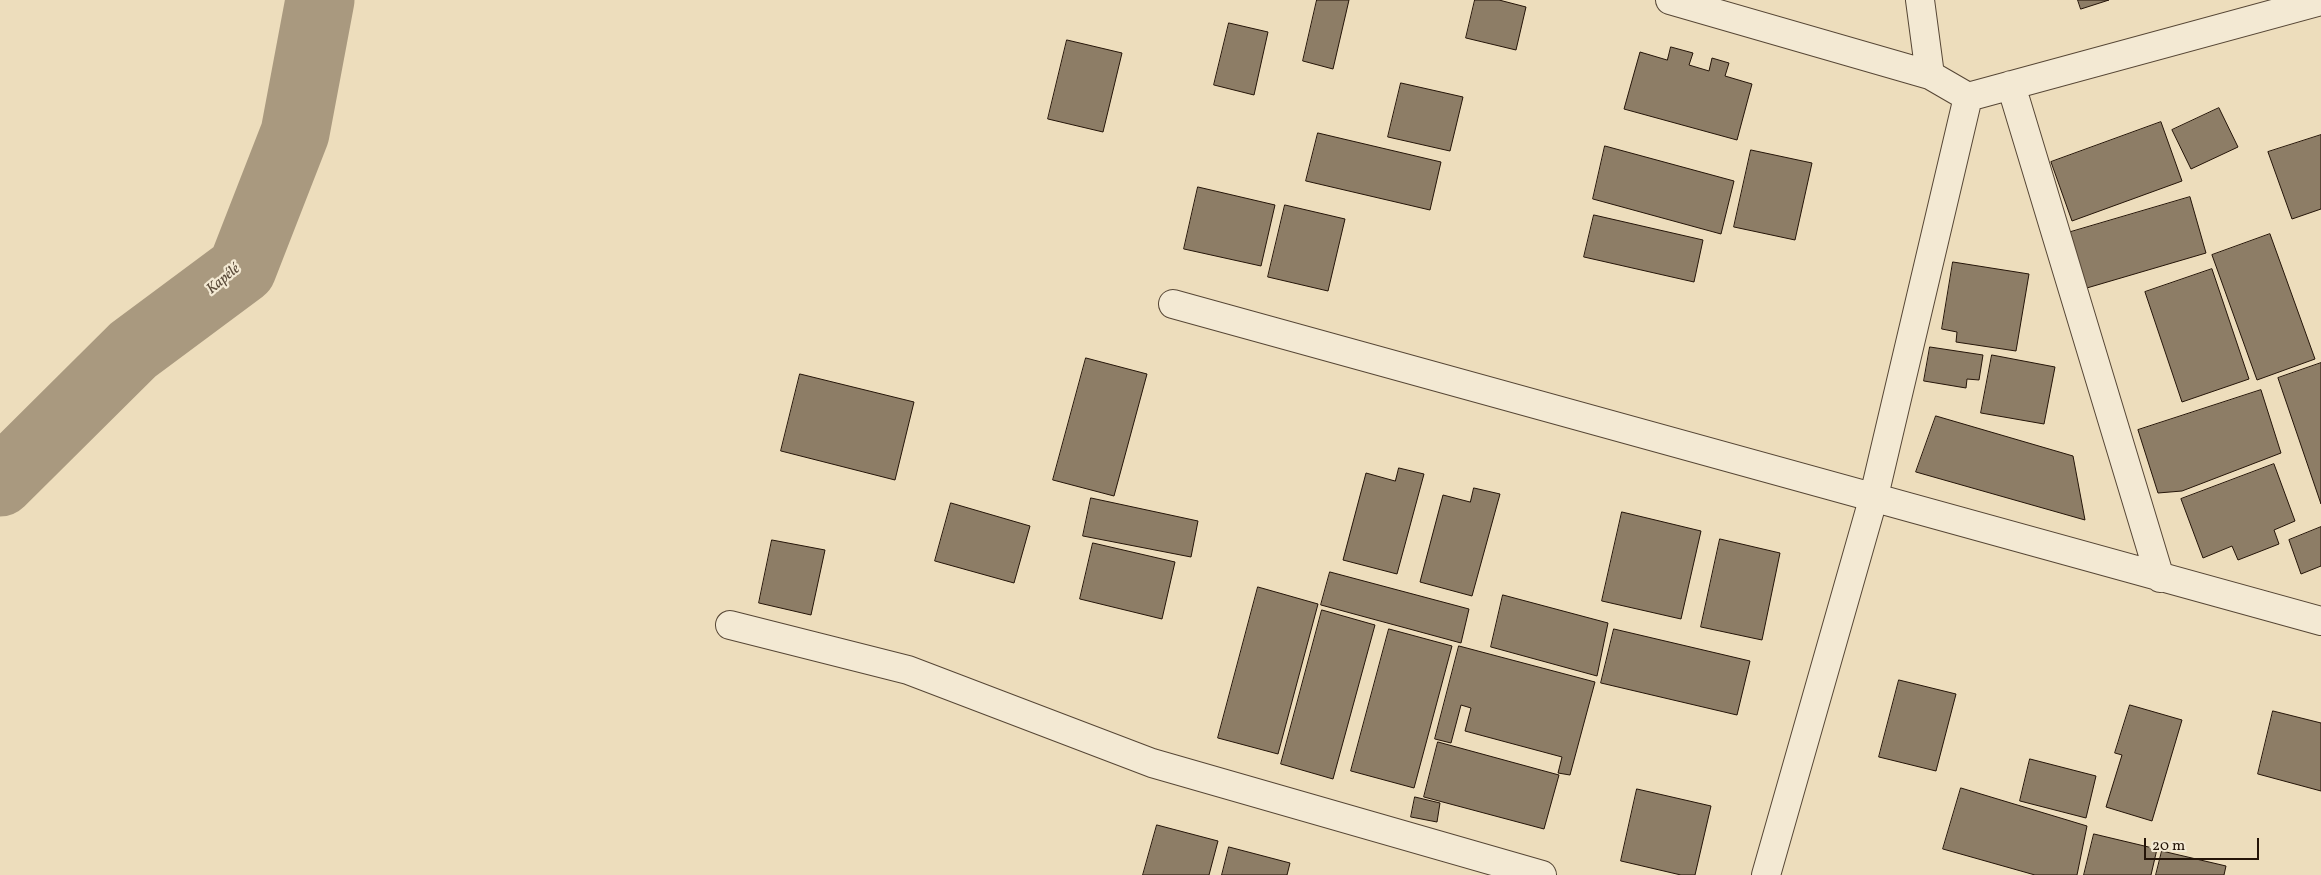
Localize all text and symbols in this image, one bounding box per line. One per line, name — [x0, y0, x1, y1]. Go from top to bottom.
water label: Kapélé — [204, 261, 244, 299]
scale bar — [2146, 828, 2261, 860]
text: 20 m — [2152, 836, 2185, 857]

